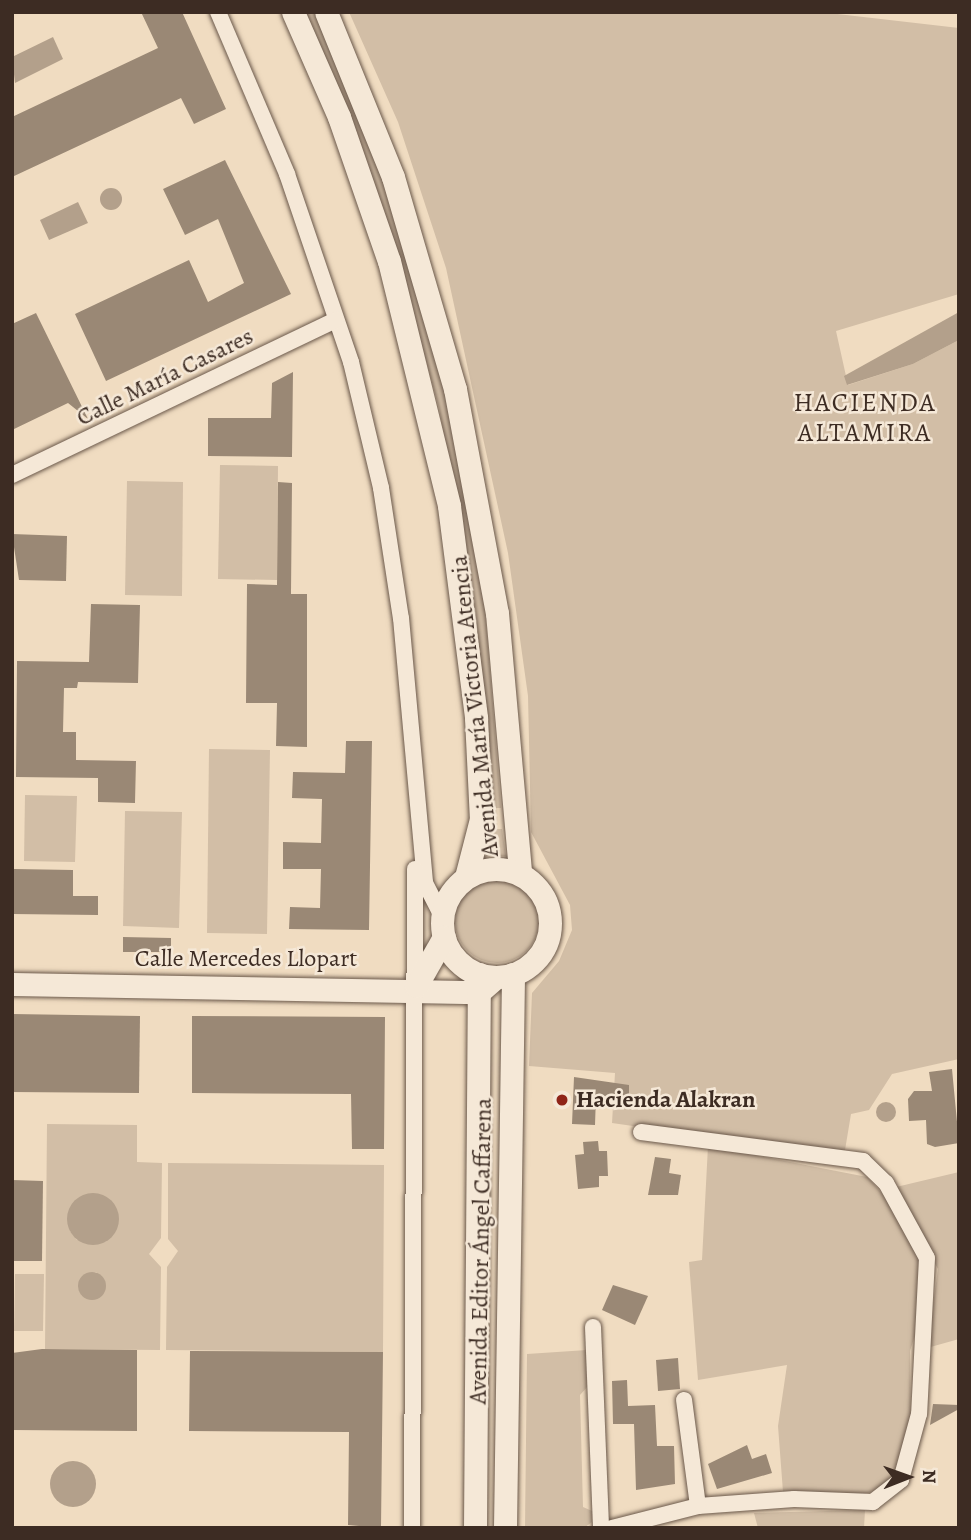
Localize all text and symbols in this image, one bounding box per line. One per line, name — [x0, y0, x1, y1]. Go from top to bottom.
street label: Calle María Casares — [72, 322, 258, 432]
district label: HACIENDA ALTAMIRA — [794, 387, 936, 448]
street label: Avenida María Victoria Atencia — [445, 554, 505, 858]
street label: Calle Mercedes Llopart — [135, 945, 357, 973]
place label: Hacienda Alakran — [576, 1086, 756, 1114]
marker: Hacienda Alakran — [554, 1092, 570, 1108]
street label: Avenida Editor Ángel Caffarena — [464, 1097, 498, 1405]
north arrow — [873, 1442, 943, 1512]
text: N — [916, 1469, 942, 1484]

